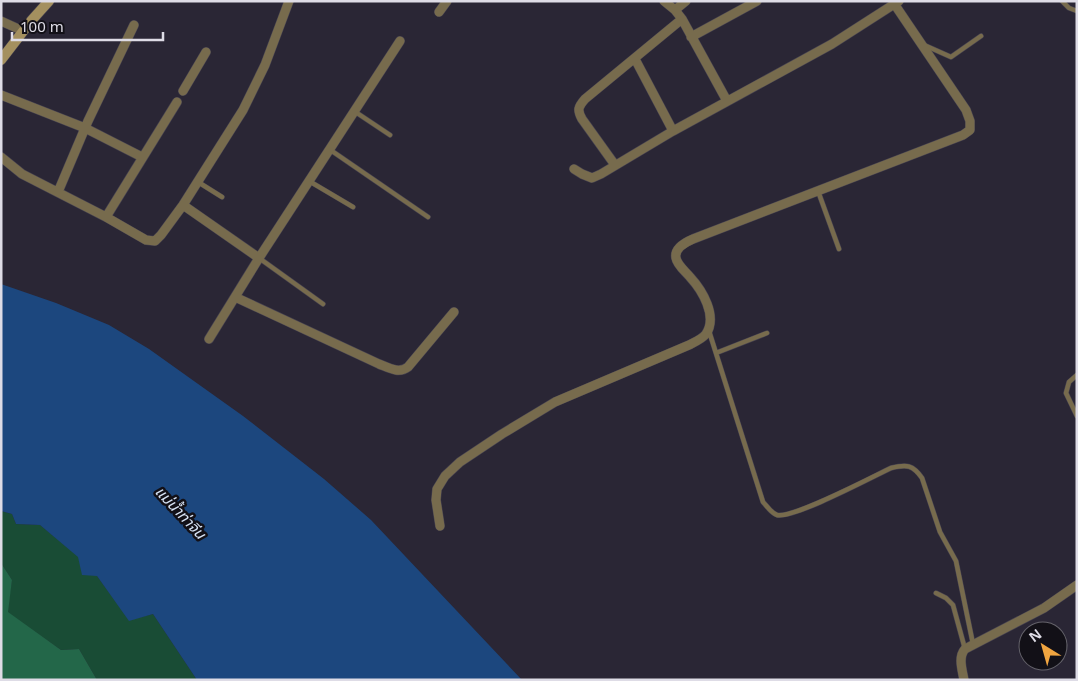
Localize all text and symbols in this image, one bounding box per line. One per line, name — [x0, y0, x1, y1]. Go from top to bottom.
scale bar — [12, 10, 164, 42]
text: 100 m — [20, 16, 64, 36]
water label: แม่น้ำท่าจีน — [151, 481, 211, 543]
north arrow — [1018, 621, 1068, 671]
text: N — [1025, 624, 1045, 646]

